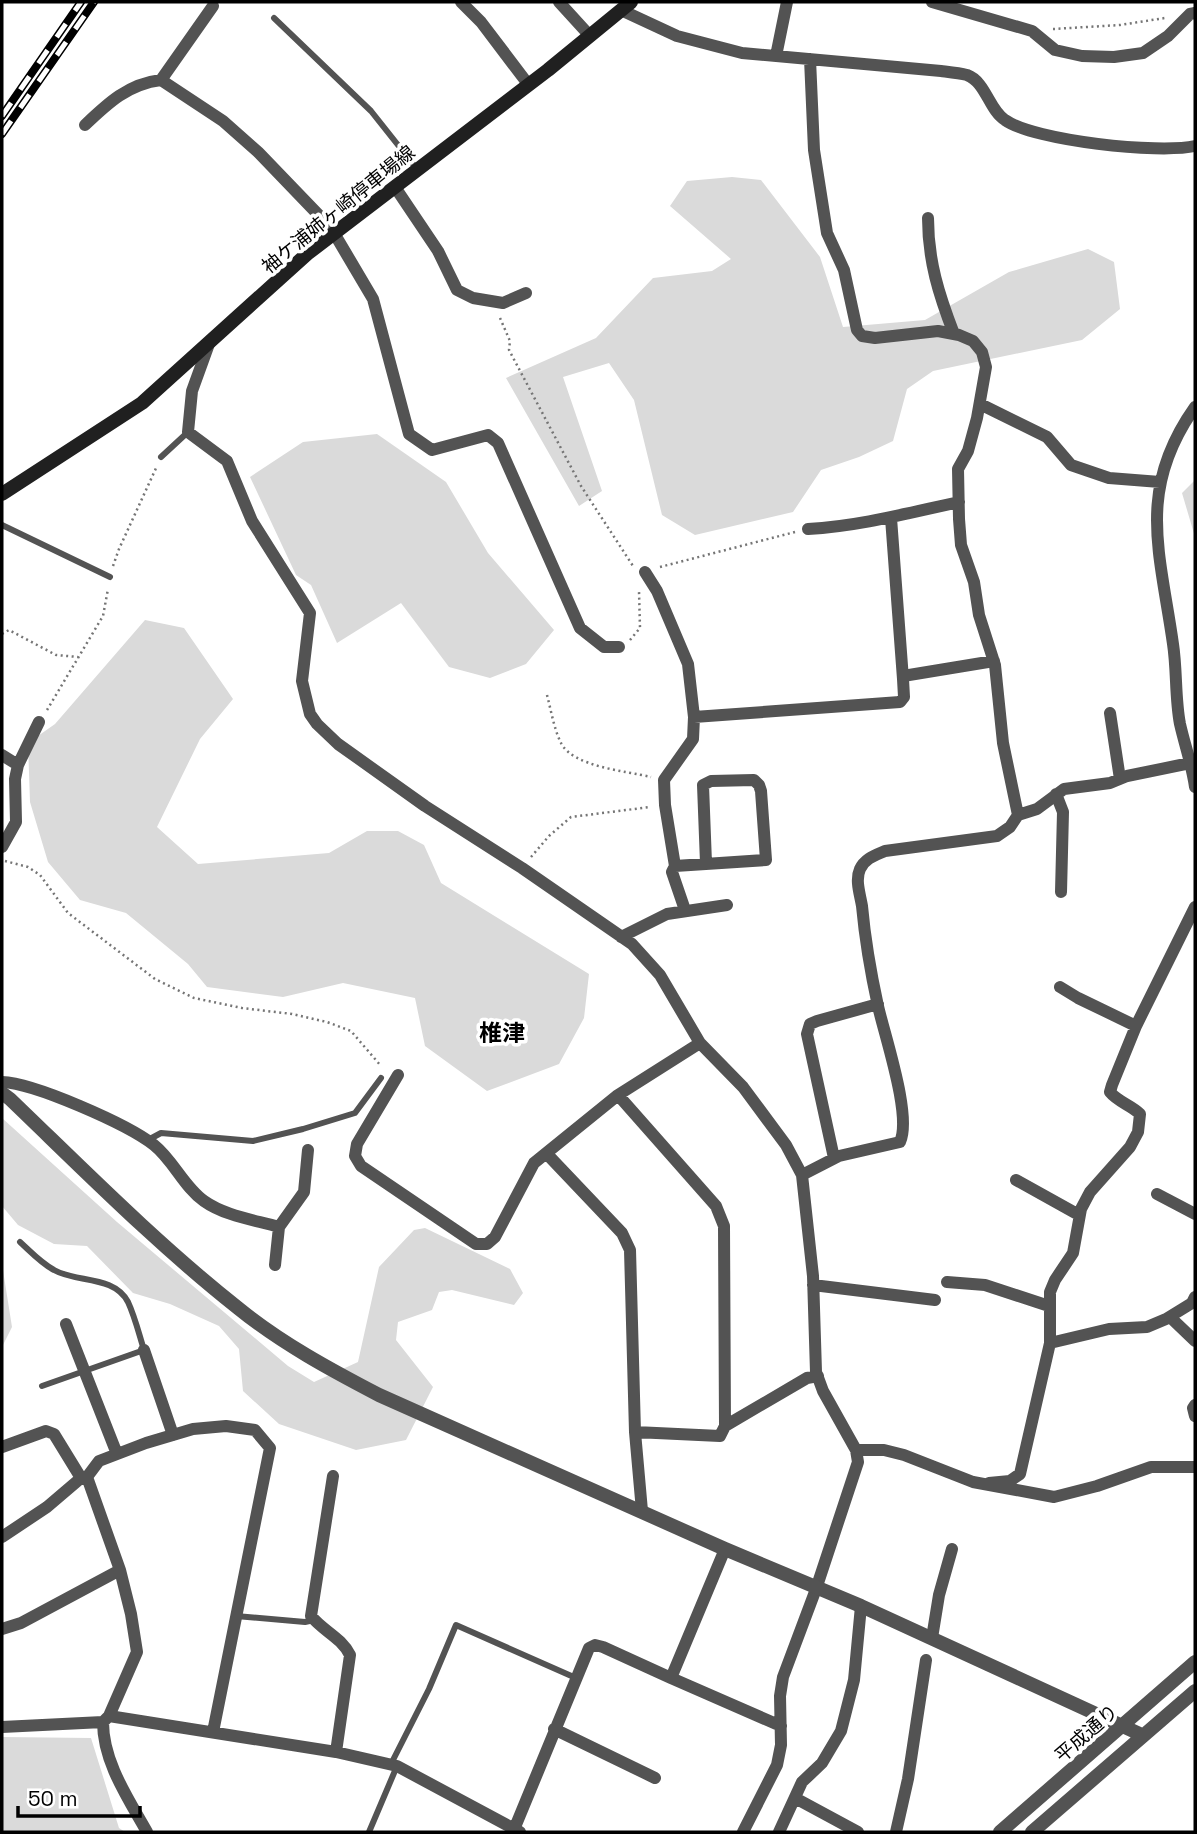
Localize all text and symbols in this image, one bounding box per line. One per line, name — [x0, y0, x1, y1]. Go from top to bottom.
street label: 袖ケ浦姉ヶ崎停車場線 — [257, 140, 420, 279]
district label: 椎津 — [479, 1018, 525, 1048]
street label: 平成通り — [1049, 1699, 1123, 1768]
scale bar — [18, 1774, 140, 1818]
text: 50 m — [28, 1785, 78, 1812]

